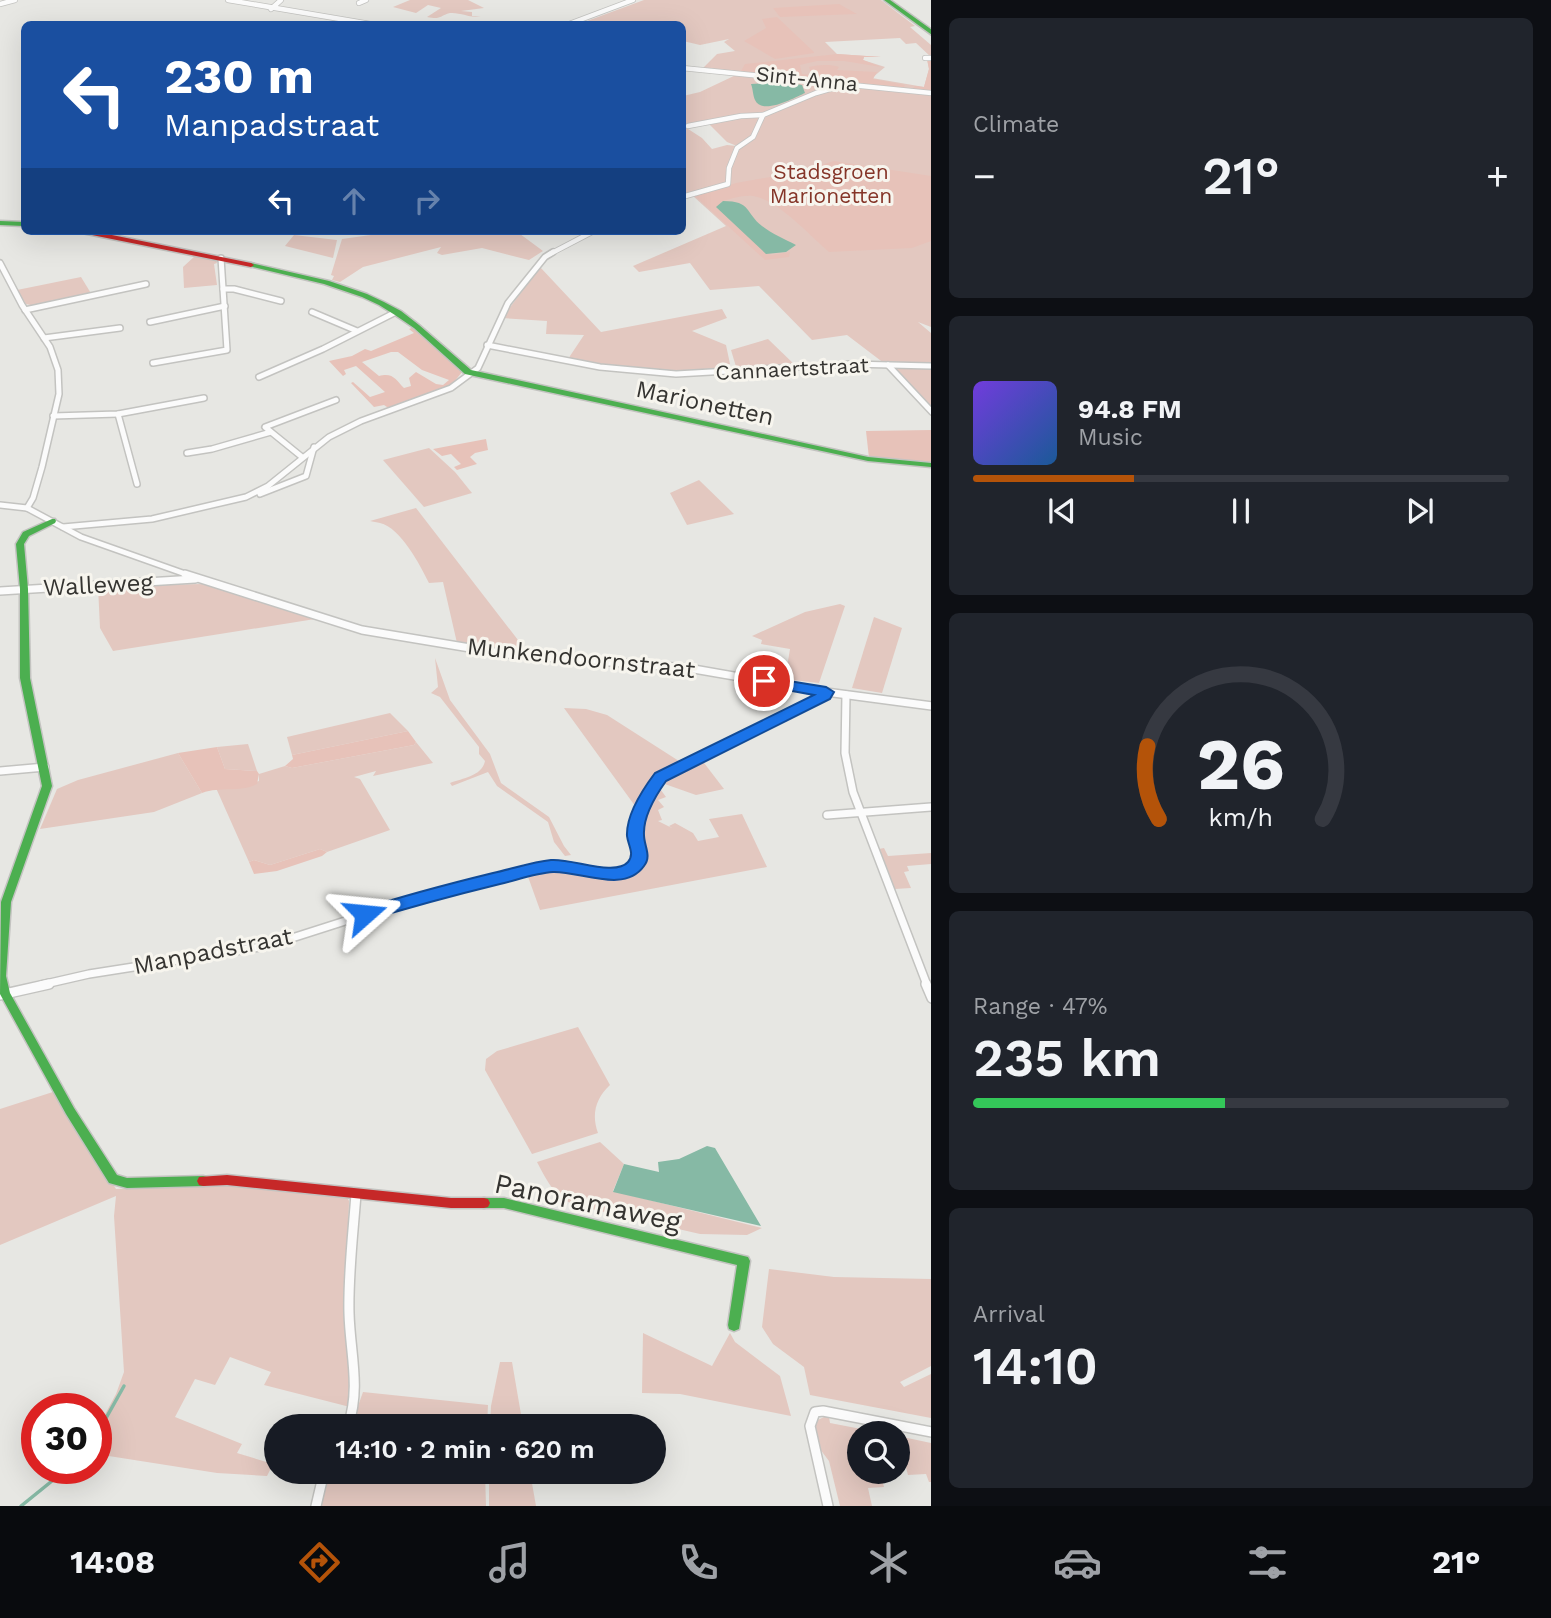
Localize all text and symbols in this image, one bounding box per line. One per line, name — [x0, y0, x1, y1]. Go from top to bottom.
text: 230 m — [164, 47, 314, 105]
icon: left — [49, 49, 140, 140]
street label: Sint-Anna — [755, 61, 859, 96]
text: Manpadstraat — [164, 106, 379, 144]
text: Climate — [973, 111, 1059, 138]
text: 21° — [1202, 146, 1280, 207]
text: − — [973, 154, 996, 198]
text: + — [1486, 154, 1509, 198]
park label: Stadsgroen Marionetten — [770, 159, 892, 208]
icon: left — [262, 182, 300, 220]
icon: ahead — [335, 182, 373, 220]
icon: right — [408, 182, 446, 220]
street label: Cannaertstraat — [715, 352, 869, 385]
street label: Marionetten — [634, 375, 776, 431]
text: 94.8 FM — [1078, 394, 1182, 424]
text: Music — [1078, 424, 1143, 451]
icon: previous — [1043, 492, 1081, 530]
icon: pause — [1222, 492, 1260, 530]
icon: next — [1401, 492, 1439, 530]
street label: Walleweg — [42, 568, 154, 602]
street label: Munkendoornstraat — [466, 632, 696, 684]
pin — [734, 651, 794, 711]
icon: arrive — [745, 662, 783, 700]
text: 26 — [1197, 721, 1285, 807]
text: km/h — [1209, 803, 1273, 832]
position arrow — [328, 877, 402, 951]
street label: Manpadstraat — [131, 922, 295, 980]
text: Range · 47% — [973, 993, 1107, 1020]
text: 235 km — [973, 1028, 1161, 1089]
street label: Panoramaweg — [491, 1167, 684, 1238]
text: Arrival — [973, 1301, 1045, 1328]
text: 14:10 — [973, 1336, 1098, 1397]
speed limit sign: 30 — [21, 1393, 112, 1484]
map controls — [847, 1421, 910, 1484]
button: search — [847, 1421, 910, 1484]
text: 14:10 · 2 min · 620 m — [335, 1434, 595, 1464]
icon: directions — [295, 1538, 344, 1587]
icon: music — [485, 1538, 534, 1587]
icon: phone — [674, 1538, 723, 1587]
icon: climate — [864, 1538, 913, 1587]
icon: car — [1053, 1538, 1102, 1587]
icon: filters — [1243, 1538, 1292, 1587]
text: 14:08 — [70, 1543, 155, 1581]
text: 21° — [1432, 1543, 1481, 1581]

